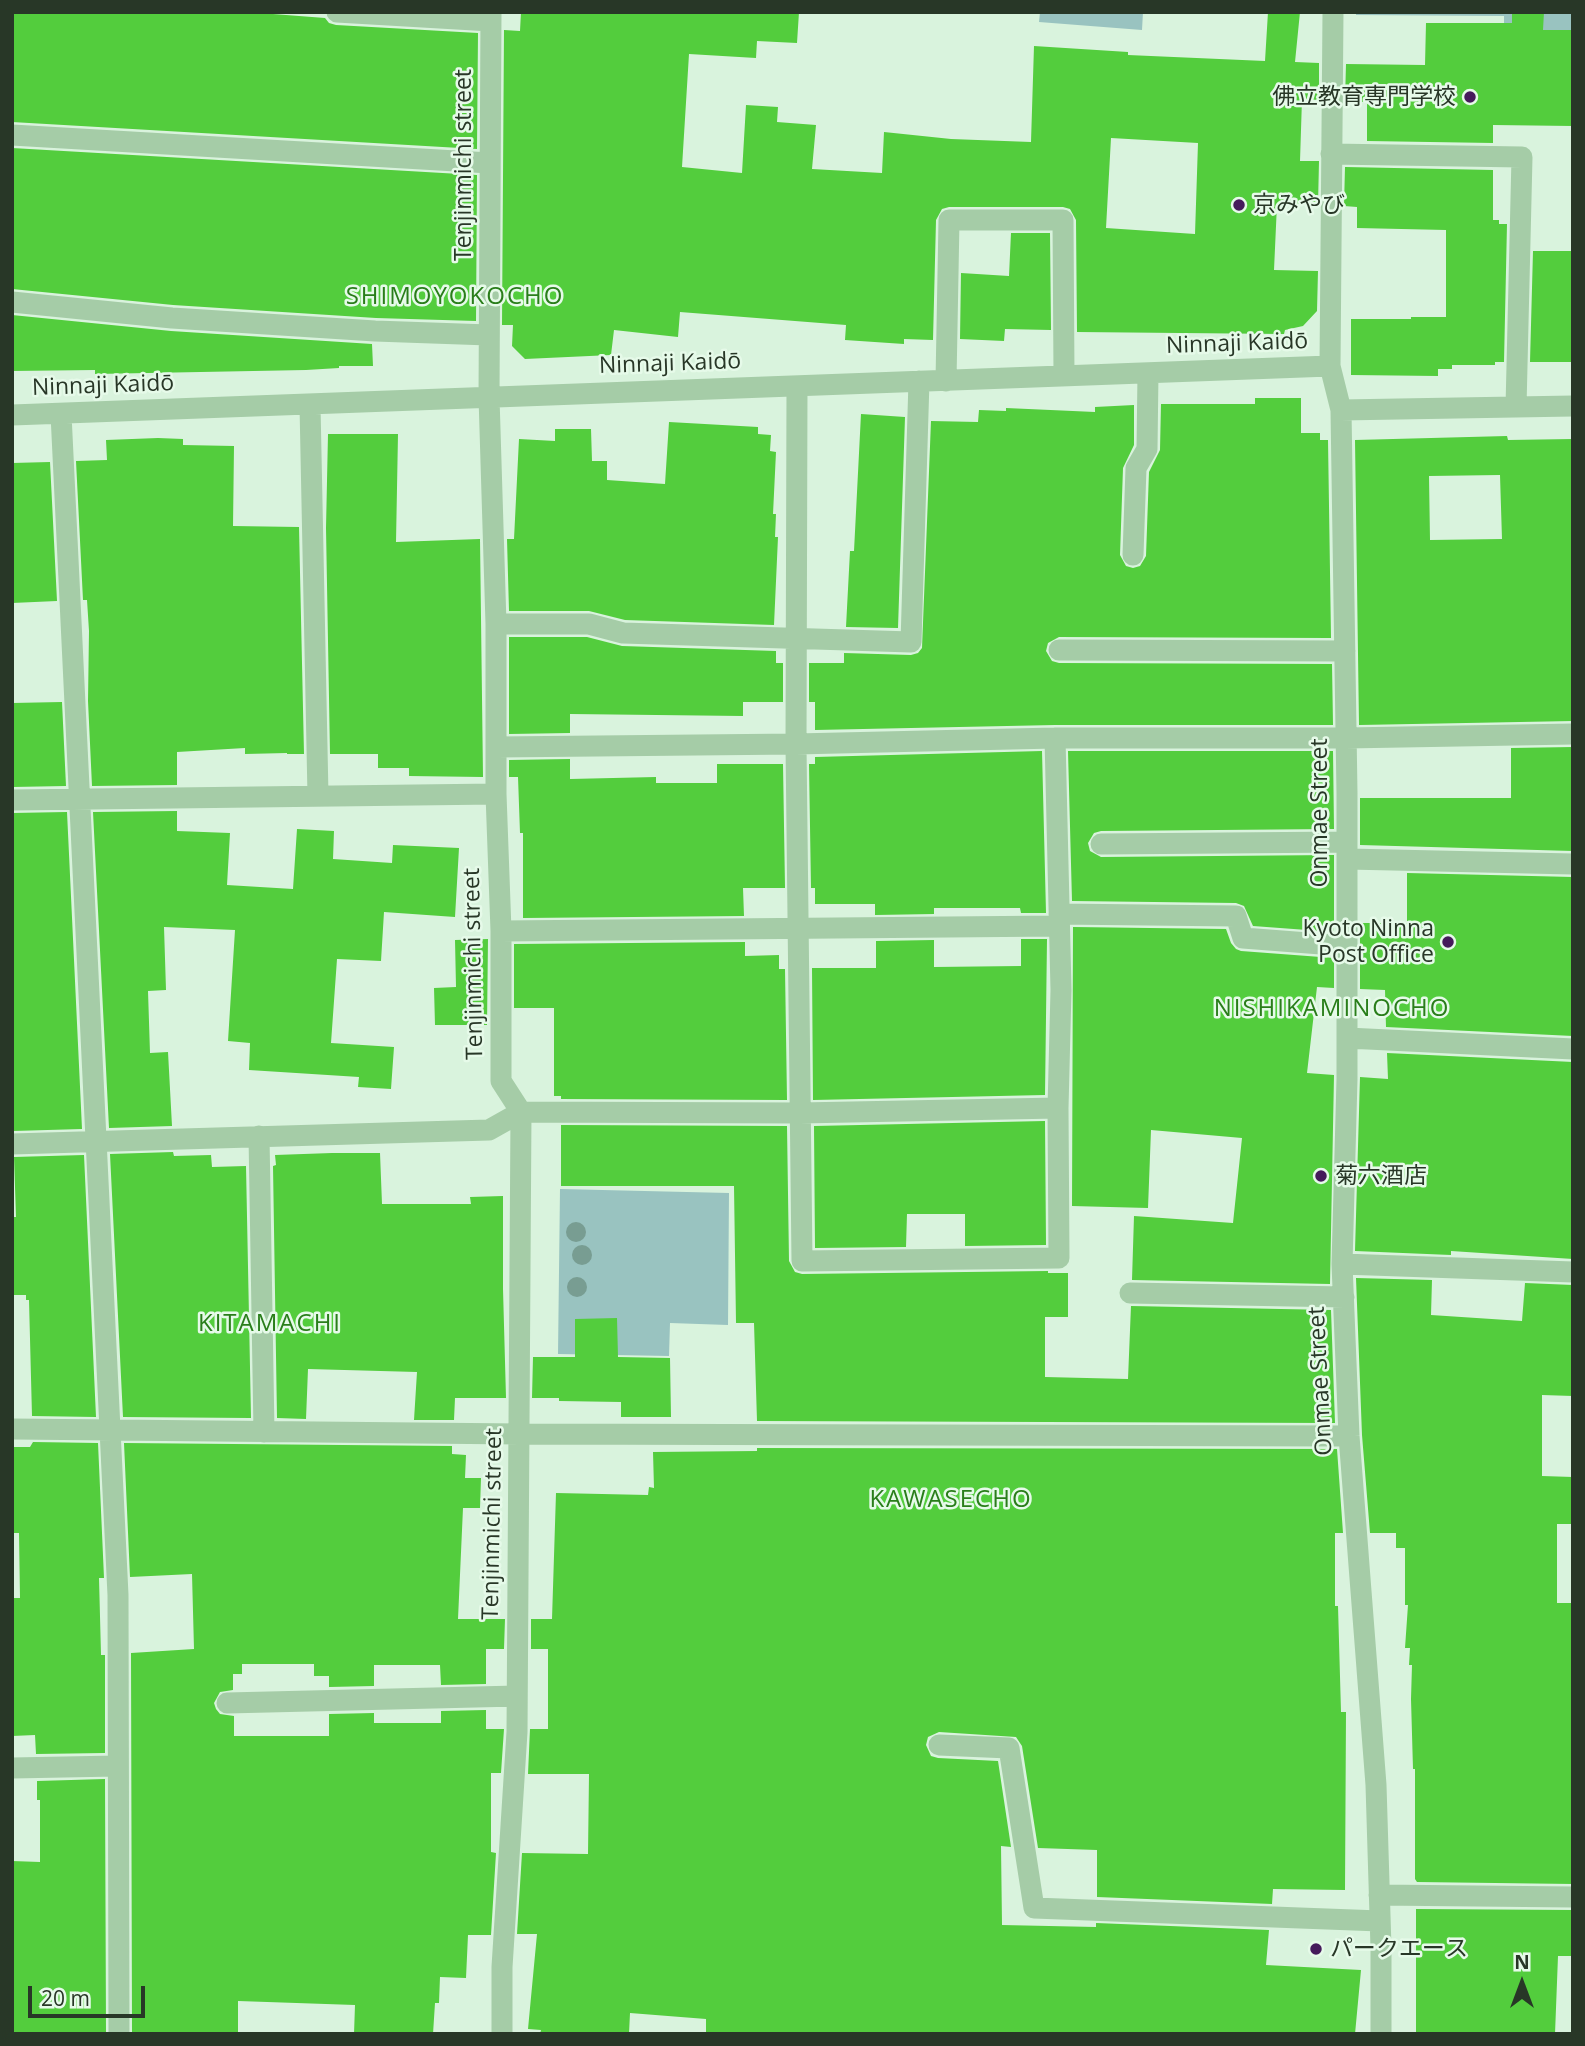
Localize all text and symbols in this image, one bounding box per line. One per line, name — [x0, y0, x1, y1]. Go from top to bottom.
street label: Tenjinmichi street — [450, 69, 478, 261]
place label: 佛立教育専門学校 — [1272, 83, 1456, 111]
marker: 佛立教育専門学校 — [1462, 89, 1478, 105]
place label: 京みやび — [1253, 191, 1345, 219]
marker: 京みやび — [1231, 197, 1247, 213]
district label: SHIMOYOKOCHO — [347, 283, 563, 311]
street label: Ninnaji Kaidō — [1165, 328, 1309, 360]
street label: Ninnaji Kaidō — [598, 348, 742, 380]
street label: Ninnaji Kaidō — [31, 370, 175, 402]
street label: Onmae Street — [1306, 738, 1334, 888]
street label: Tenjinmichi street — [459, 868, 489, 1060]
place label: Kyoto Ninna Post Office — [1302, 915, 1434, 969]
marker: Kyoto Ninna Post Office — [1440, 934, 1456, 950]
district label: NISHIKAMINOCHO — [1215, 995, 1449, 1023]
place label: 菊六酒店 — [1335, 1162, 1427, 1190]
marker: 菊六酒店 — [1313, 1168, 1329, 1184]
street label: Onmae Street — [1303, 1306, 1339, 1456]
district label: KITAMACHI — [199, 1310, 341, 1338]
street label: Tenjinmichi street — [478, 1428, 508, 1620]
district label: KAWASECHO — [871, 1486, 1031, 1514]
place label: パークエース — [1330, 1935, 1468, 1963]
marker: パークエース — [1308, 1941, 1324, 1957]
north arrow — [1487, 1948, 1557, 2018]
text: N — [1514, 1949, 1530, 1975]
scale bar — [32, 1972, 149, 2016]
text: 20 m — [41, 1984, 90, 2012]

